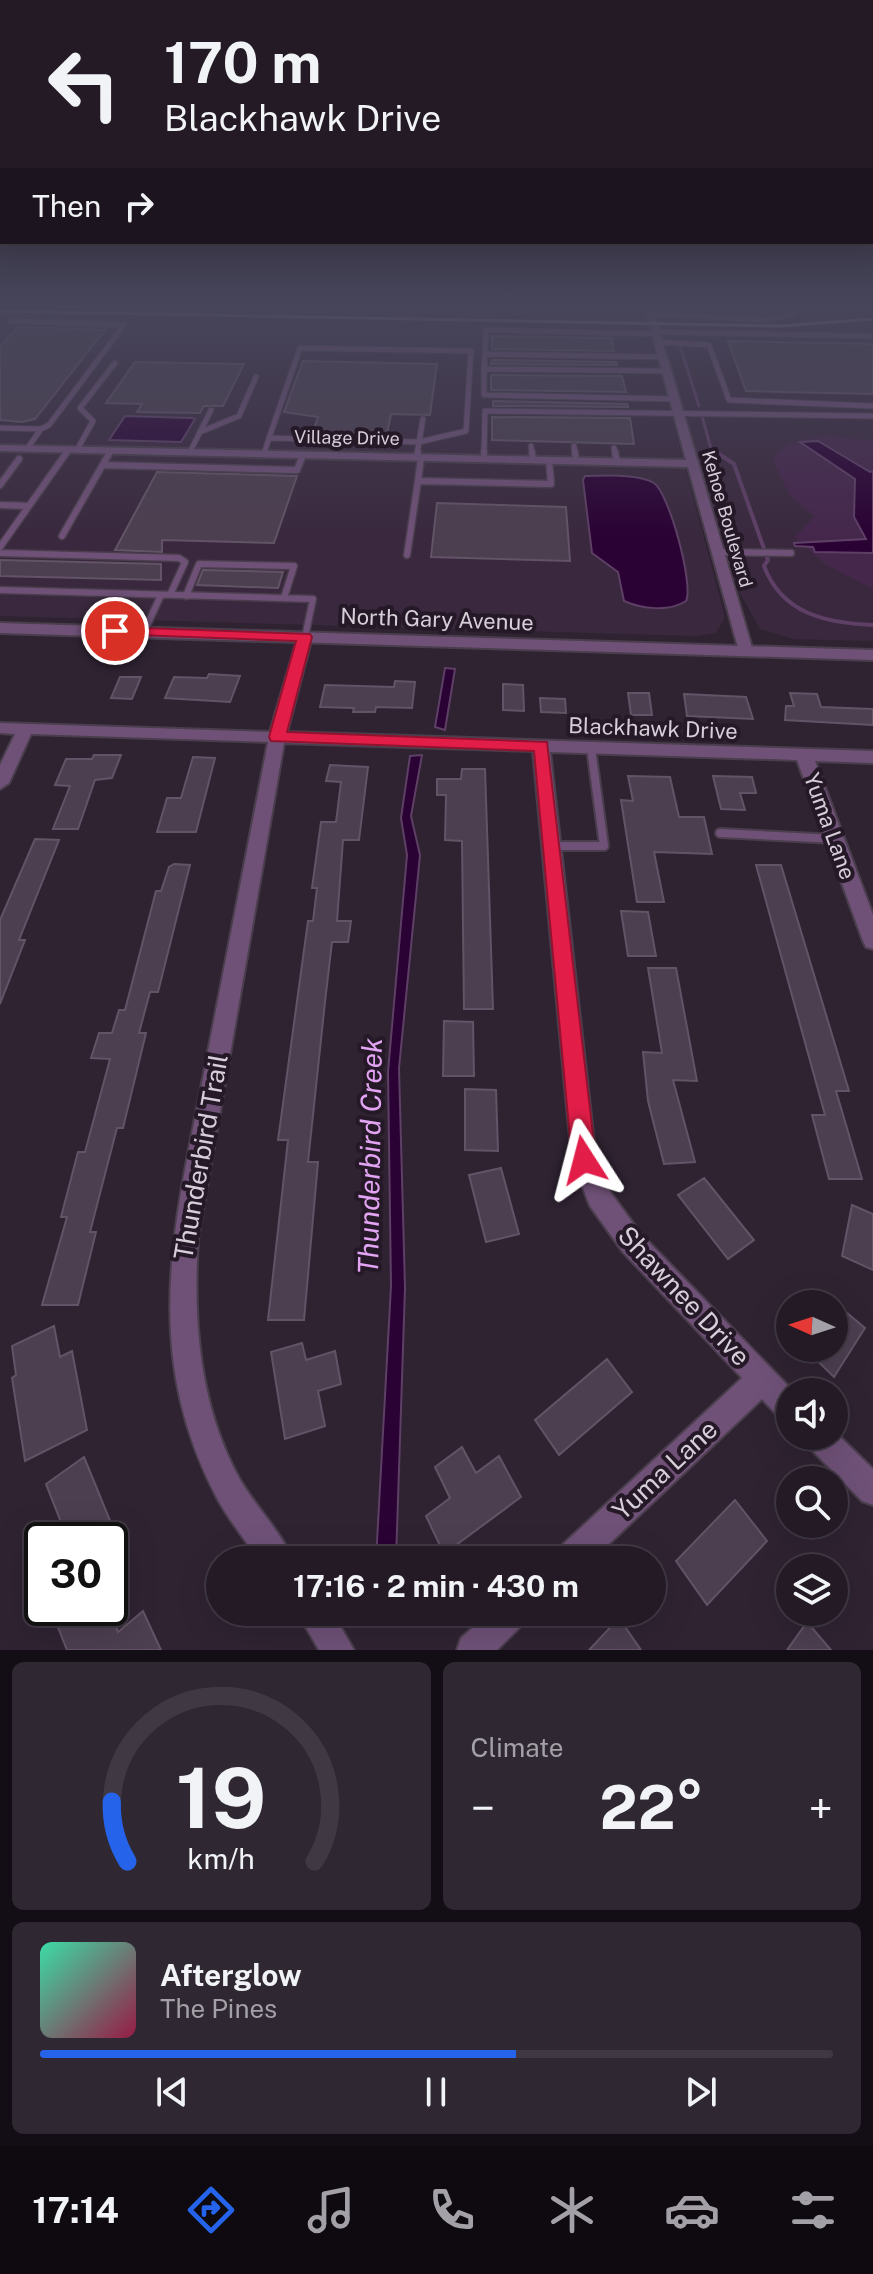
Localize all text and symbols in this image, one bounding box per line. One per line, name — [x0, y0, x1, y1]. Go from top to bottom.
text: 170 m — [164, 30, 321, 96]
icon: left — [32, 32, 136, 136]
text: Blackhawk Drive — [164, 97, 442, 139]
icon: right — [117, 184, 161, 228]
text: Then — [32, 188, 101, 224]
street label: Village Drive — [294, 426, 400, 449]
street label: Kehoe Boulevard — [698, 448, 757, 590]
pin — [81, 597, 149, 665]
street label: North Gary Avenue — [340, 603, 534, 635]
icon: arrive — [93, 609, 137, 653]
street label: Blackhawk Drive — [568, 712, 738, 744]
street label: Yuma Lane — [799, 769, 861, 883]
water label: Thunderbird Creek — [351, 1038, 388, 1274]
street label: Thunderbird Trail — [167, 1052, 234, 1262]
position arrow — [542, 1118, 626, 1202]
street label: Shawnee Drive — [612, 1219, 757, 1372]
north arrow — [776, 1290, 848, 1362]
map controls — [776, 1290, 848, 1626]
button: sound — [776, 1378, 848, 1450]
street label: Yuma Lane — [606, 1413, 723, 1526]
button: search — [776, 1466, 848, 1538]
speed limit sign: 30 — [24, 1522, 128, 1626]
button: layers — [776, 1554, 848, 1626]
text: 17:16 · 2 min · 430 m — [293, 1568, 579, 1604]
text: Climate — [471, 1732, 564, 1763]
text: 19 — [176, 1749, 266, 1847]
text: 22° — [599, 1772, 704, 1843]
text: − — [471, 1782, 495, 1834]
text: + — [809, 1782, 833, 1834]
text: km/h — [188, 1842, 255, 1875]
text: Afterglow — [160, 1957, 302, 1993]
text: The Pines — [160, 1993, 277, 2024]
icon: previous — [150, 2070, 194, 2114]
icon: pause — [414, 2070, 458, 2114]
icon: next — [679, 2070, 723, 2114]
icon: directions — [183, 2182, 239, 2238]
icon: music — [303, 2182, 359, 2238]
icon: phone — [424, 2182, 480, 2238]
icon: climate — [544, 2182, 600, 2238]
icon: car — [664, 2182, 720, 2238]
icon: filters — [785, 2182, 841, 2238]
text: 17:14 — [32, 2189, 119, 2231]

